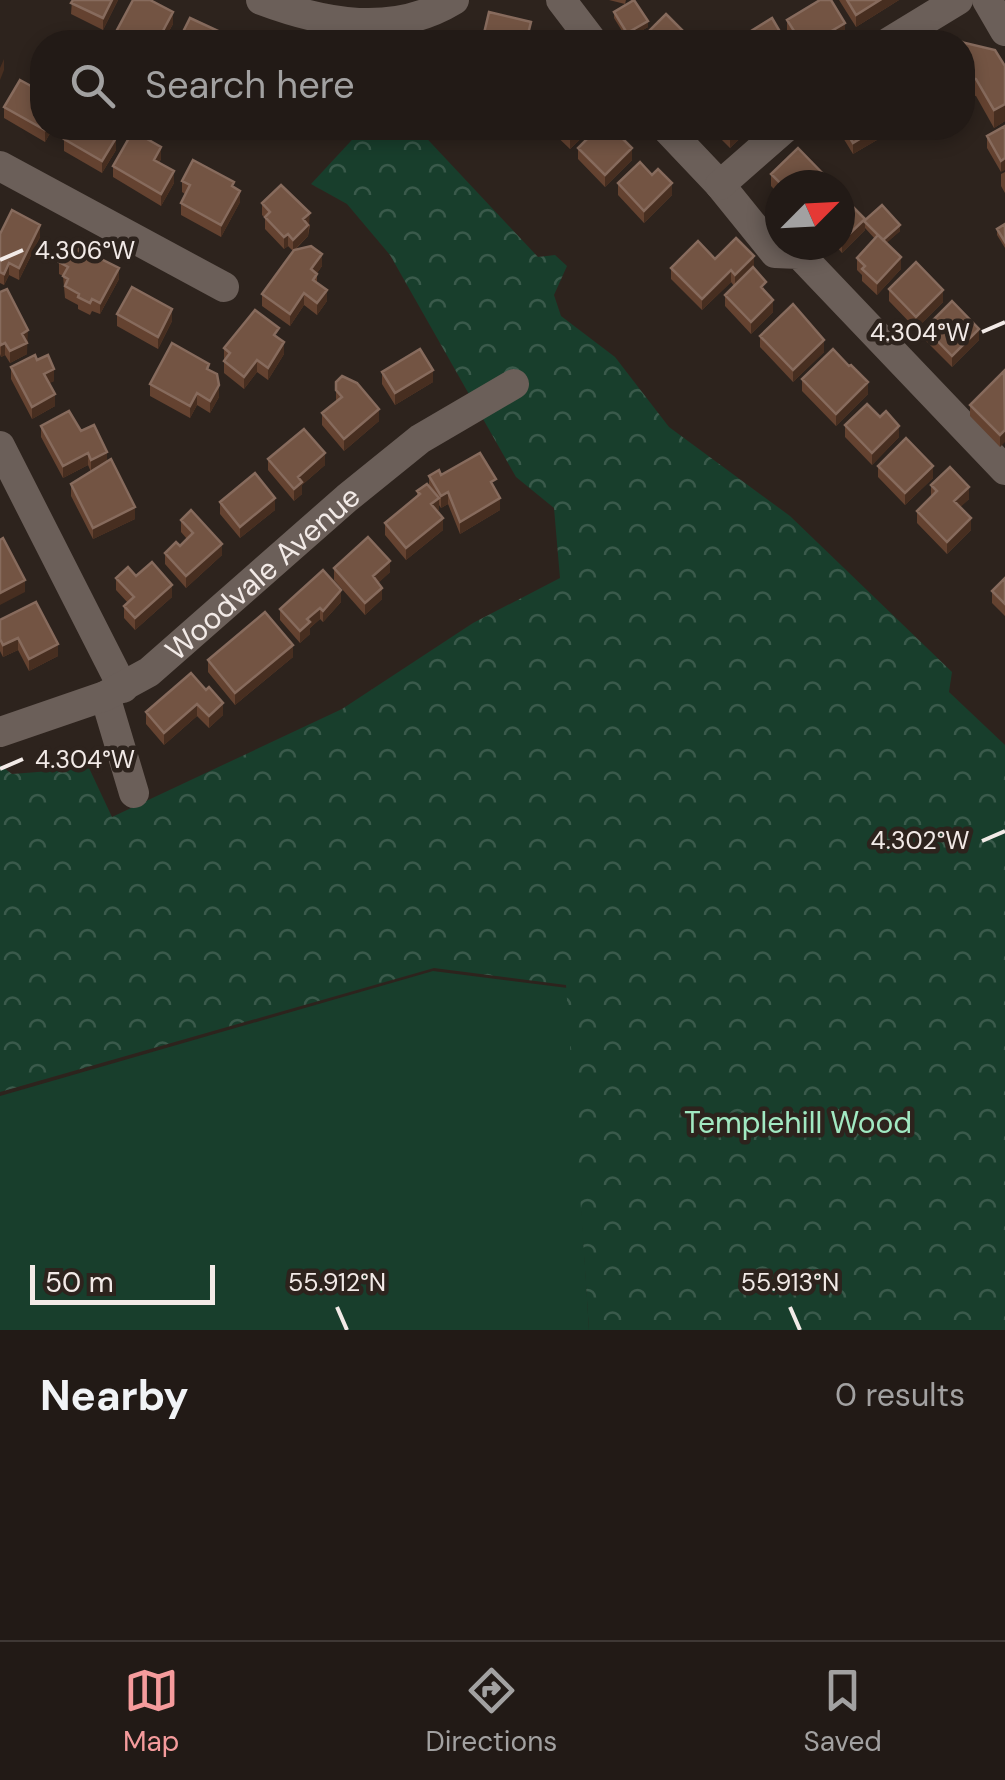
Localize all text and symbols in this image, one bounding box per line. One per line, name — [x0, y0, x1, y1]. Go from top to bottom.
search box — [30, 30, 975, 140]
icon: search — [65, 58, 120, 113]
text: Search here — [145, 60, 355, 110]
north arrow — [765, 170, 855, 260]
text: 4.306°W — [35, 234, 135, 267]
text: 4.304°W — [870, 316, 970, 349]
street label: Woodvale Avenue — [157, 476, 368, 669]
text: 4.304°W — [35, 743, 135, 776]
text: 4.302°W — [871, 824, 969, 857]
park label: Templehill Wood — [684, 1103, 912, 1142]
scale bar — [30, 1260, 215, 1304]
text: 50 m — [45, 1264, 114, 1301]
text: 55.912°N — [288, 1266, 386, 1299]
text: 55.913°N — [741, 1266, 839, 1299]
text: Nearby — [40, 1368, 189, 1423]
text: 0 results — [835, 1374, 965, 1416]
tab: Map — [123, 1663, 179, 1760]
tab: Directions — [426, 1663, 557, 1760]
tab: Saved — [803, 1663, 882, 1760]

